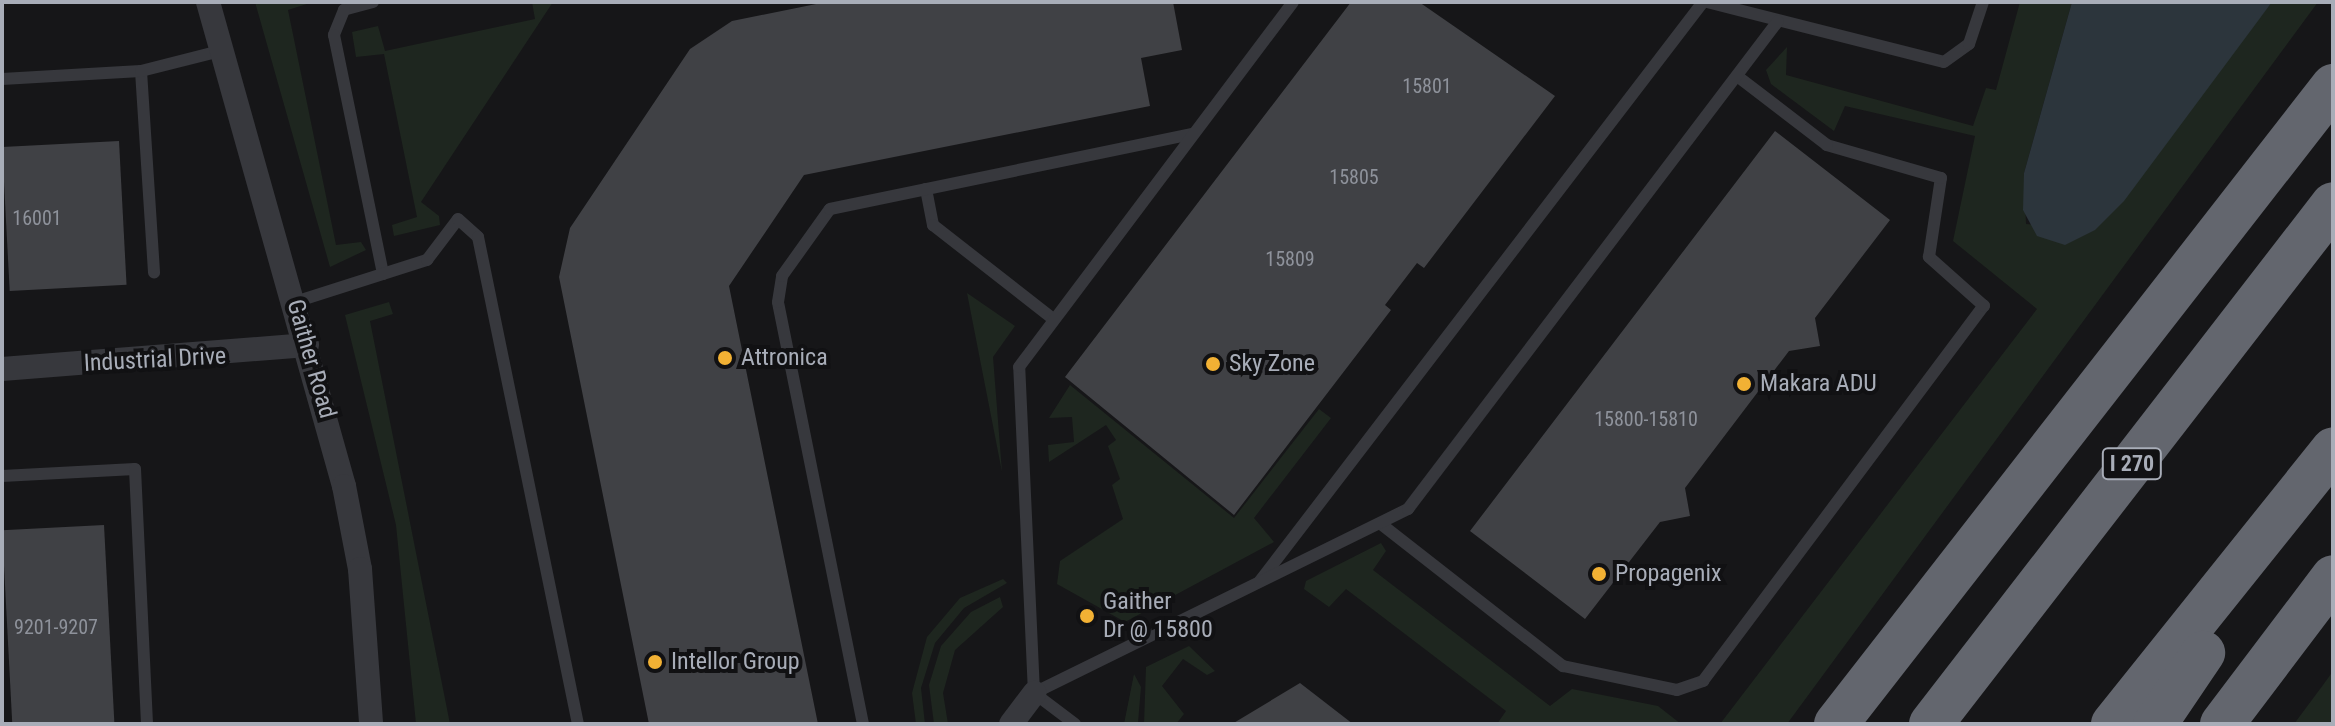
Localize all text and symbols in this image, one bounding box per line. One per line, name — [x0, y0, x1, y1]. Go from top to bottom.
house number: 15801 — [1402, 74, 1452, 98]
house number: 15805 — [1329, 165, 1379, 189]
house number: 16001 — [12, 206, 62, 230]
house number: 15809 — [1265, 247, 1315, 271]
street label: Gaither Road — [280, 296, 342, 422]
street label: Industrial Drive — [83, 342, 227, 378]
place label: Attronica — [741, 344, 828, 372]
marker: Attronica — [716, 349, 734, 367]
place label: Sky Zone — [1229, 350, 1315, 378]
marker: Sky Zone — [1204, 355, 1222, 373]
place label: Makara ADU — [1760, 370, 1877, 398]
marker: Makara ADU — [1735, 375, 1753, 393]
house number: 15800-15810 — [1594, 407, 1698, 431]
road number: I 270 — [2100, 446, 2164, 482]
place label: Propagenix — [1615, 560, 1722, 588]
marker: Propagenix — [1590, 565, 1608, 583]
place label: Gaither Dr @ 15800 — [1103, 588, 1213, 644]
marker: Gaither Dr @ 15800 — [1078, 607, 1096, 625]
house number: 9201-9207 — [14, 615, 98, 639]
place label: Intellor Group — [671, 648, 800, 676]
marker: Intellor Group — [646, 653, 664, 671]

